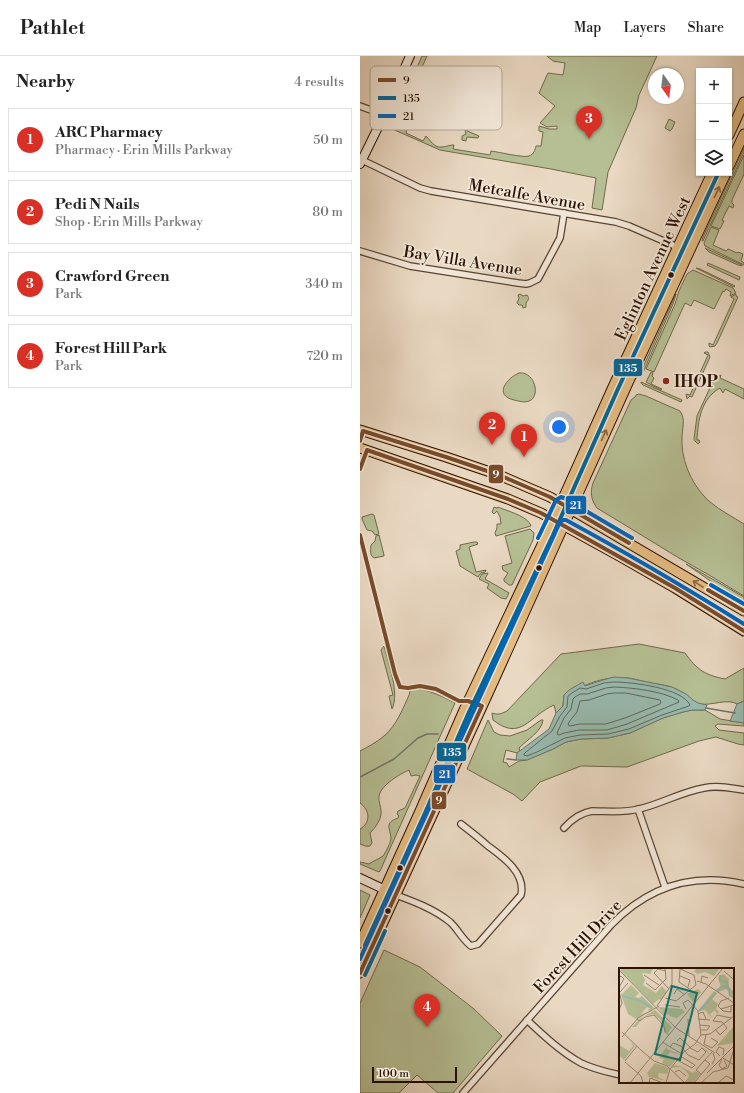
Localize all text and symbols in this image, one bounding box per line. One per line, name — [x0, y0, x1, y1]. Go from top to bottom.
text: Pathlet — [20, 16, 85, 40]
text: Map — [574, 19, 601, 37]
text: Layers — [623, 19, 666, 37]
text: Share — [688, 19, 724, 37]
legend — [370, 66, 502, 130]
north arrow — [648, 68, 684, 104]
map controls — [696, 68, 732, 176]
button: + — [696, 68, 732, 104]
text: Nearby — [16, 71, 75, 93]
text: 4 results — [294, 74, 344, 90]
text: 9 — [403, 74, 410, 88]
text: 135 — [403, 92, 420, 106]
button: − — [696, 104, 732, 140]
pin: 3 — [576, 106, 602, 139]
text: 21 — [403, 110, 414, 124]
text: ARC Pharmacy — [55, 123, 162, 142]
text: 1 — [27, 132, 33, 148]
text: 50 m — [313, 132, 343, 148]
button: layers — [696, 140, 732, 176]
text: Pharmacy · Erin Mills Parkway — [55, 142, 233, 158]
street label: Metcalfe Avenue — [467, 175, 587, 215]
one-way arrow — [714, 186, 721, 198]
street label: Eglinton Avenue West — [611, 193, 695, 344]
text: Pedi N Nails — [55, 195, 139, 214]
text: 2 — [26, 204, 34, 220]
text: 80 m — [312, 204, 343, 220]
text: Shop · Erin Mills Parkway — [55, 214, 203, 230]
street label: Bay Villa Avenue — [401, 242, 524, 280]
text: Crawford Green — [55, 267, 170, 286]
unlabelled marker — [666, 270, 676, 280]
text: 3 — [26, 276, 34, 292]
text: 340 m — [305, 276, 343, 292]
text: Park — [55, 286, 82, 302]
text: Forest Hill Park — [55, 339, 167, 358]
text: 4 — [26, 348, 34, 364]
text: 720 m — [307, 348, 343, 364]
text: Park — [55, 358, 82, 374]
line badge: 135 — [613, 358, 643, 377]
text: 135 — [619, 362, 638, 376]
place label: IHOP — [674, 372, 719, 392]
marker: IHOP — [661, 376, 671, 386]
pin: 2 — [479, 412, 505, 445]
your location — [549, 417, 569, 437]
pin: 1 — [511, 424, 537, 457]
one-way arrow — [601, 430, 609, 442]
line badge: 9 — [488, 464, 504, 484]
text: 9 — [493, 468, 500, 482]
line badge: 21 — [565, 495, 587, 515]
text: 21 — [570, 499, 583, 513]
unlabelled marker — [534, 563, 544, 573]
one-way arrow — [693, 580, 704, 588]
line badge: 135 — [436, 742, 467, 762]
text: 135 — [443, 746, 462, 760]
line badge: 21 — [433, 764, 456, 784]
text: 21 — [439, 768, 452, 782]
line badge: 9 — [431, 791, 447, 810]
text: 9 — [436, 794, 443, 808]
unlabelled marker — [395, 863, 405, 873]
street label: Forest Hill Drive — [529, 896, 626, 998]
unlabelled marker — [383, 906, 393, 916]
inset map — [619, 968, 734, 1083]
pin: 4 — [414, 994, 440, 1027]
scale bar — [372, 1065, 457, 1084]
text: 100 m — [378, 1067, 409, 1081]

